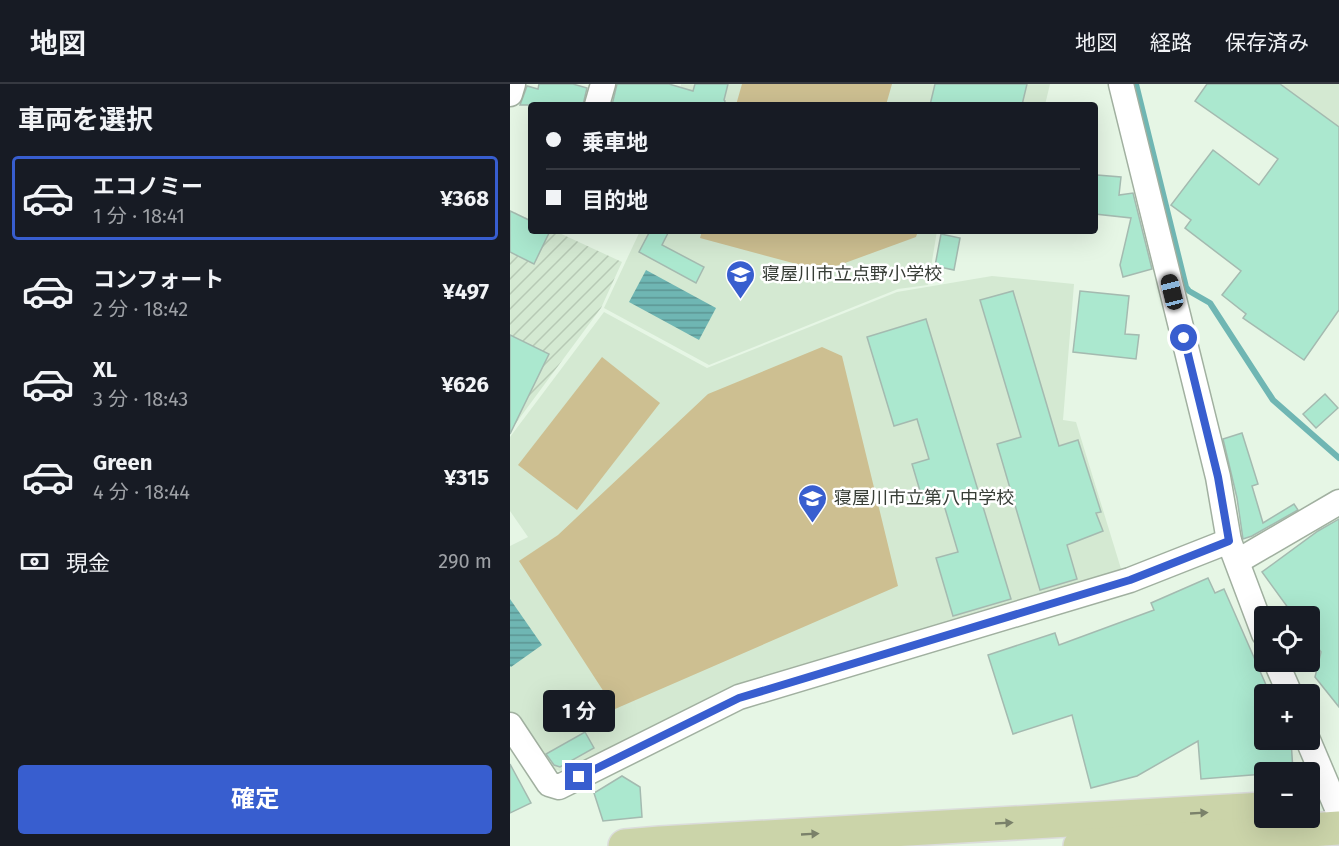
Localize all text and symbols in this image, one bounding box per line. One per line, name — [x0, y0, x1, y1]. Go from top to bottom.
text: 地図 — [30, 27, 86, 60]
text: 地図 — [1075, 30, 1117, 56]
text: 経路 — [1150, 30, 1192, 56]
text: 保存済み — [1225, 30, 1309, 56]
text: 車両を選択 — [18, 104, 153, 136]
text: 乗車地 — [582, 129, 648, 156]
icon: car — [21, 171, 75, 225]
text: エコノミー — [93, 173, 203, 200]
text: ¥368 — [440, 185, 489, 212]
text: 目的地 — [582, 187, 648, 214]
text: 1 分 · 18:41 — [93, 204, 185, 228]
school or university icon: 寝屋川市立点野小学校 — [725, 258, 757, 300]
place label: 寝屋川市立点野小学校 — [762, 263, 942, 285]
icon: car — [21, 264, 75, 318]
text: コンフォート — [93, 266, 224, 293]
car — [1159, 272, 1185, 312]
text: ¥497 — [443, 278, 489, 305]
text: 2 分 · 18:42 — [93, 297, 188, 321]
route start — [1170, 324, 1197, 351]
text: XL — [93, 356, 117, 383]
icon: car — [21, 357, 75, 411]
text: ¥626 — [441, 371, 489, 398]
text: 3 分 · 18:43 — [93, 387, 188, 411]
text: Green — [93, 449, 152, 476]
icon: car — [21, 450, 75, 504]
text: ¥315 — [444, 464, 489, 491]
text: 4 分 · 18:44 — [93, 480, 190, 504]
school or university icon: 寝屋川市立第八中学校 — [797, 482, 829, 524]
place label: 寝屋川市立第八中学校 — [834, 487, 1014, 509]
icon: cash — [18, 545, 51, 578]
text: 290 m — [438, 549, 492, 573]
text: 現金 — [66, 550, 110, 577]
map controls — [1254, 606, 1320, 828]
button: locate — [1254, 606, 1320, 672]
button: + — [1254, 684, 1320, 750]
callout: 1 分 — [543, 690, 615, 732]
text: 1 分 — [562, 699, 596, 723]
button: − — [1254, 762, 1320, 828]
route end — [565, 763, 592, 790]
button: 確定 — [18, 765, 492, 834]
one-way arrow — [1189, 808, 1208, 818]
one-way arrow — [995, 819, 1014, 828]
one-way arrow — [800, 830, 819, 839]

